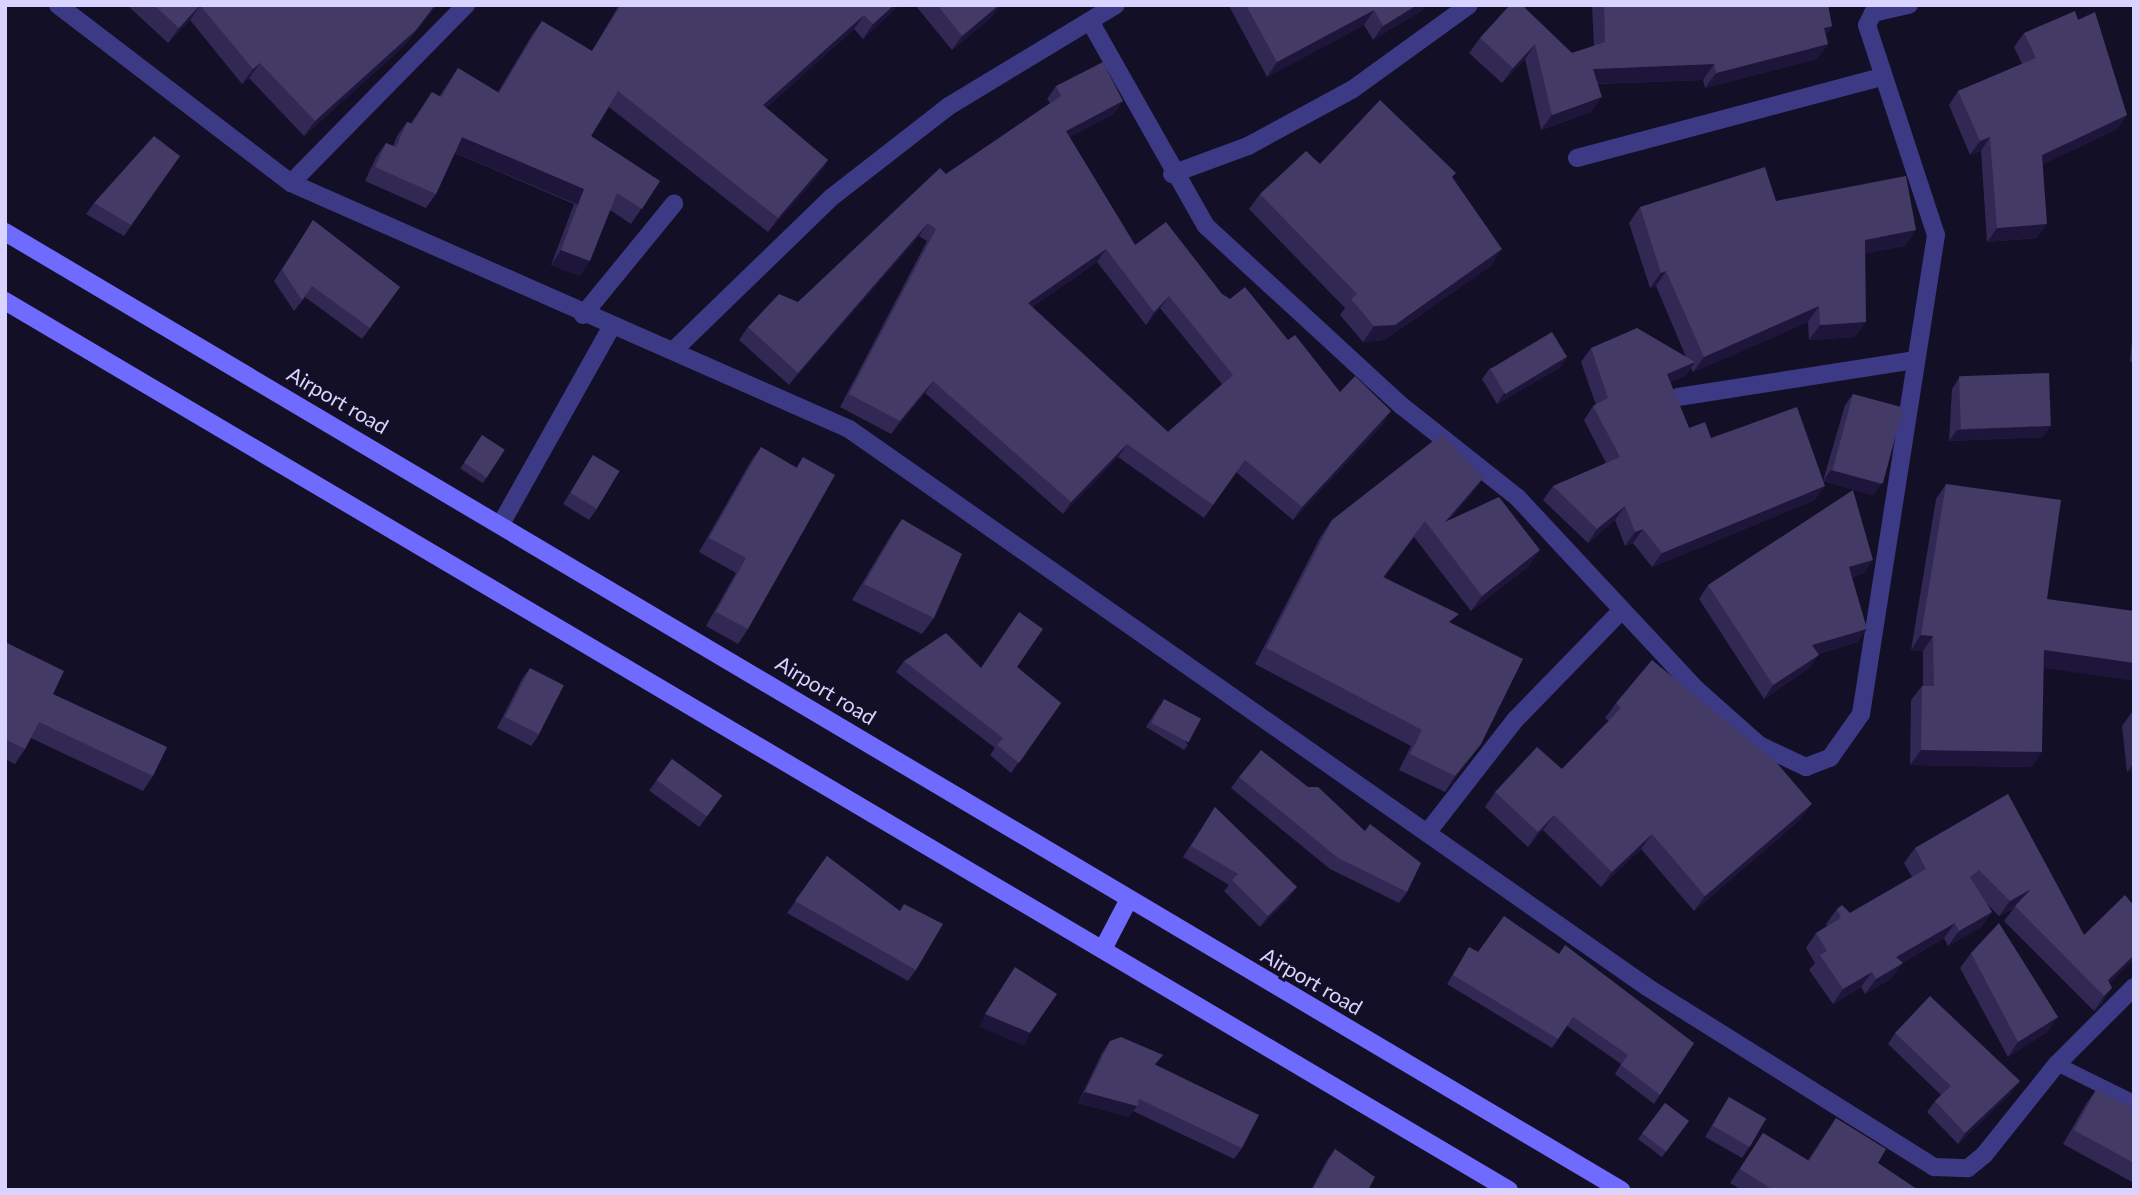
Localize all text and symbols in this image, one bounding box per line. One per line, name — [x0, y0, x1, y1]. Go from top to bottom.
street label: Airport road — [283, 361, 393, 439]
street label: Airport road — [771, 650, 881, 730]
street label: Airport road — [1257, 942, 1367, 1020]

